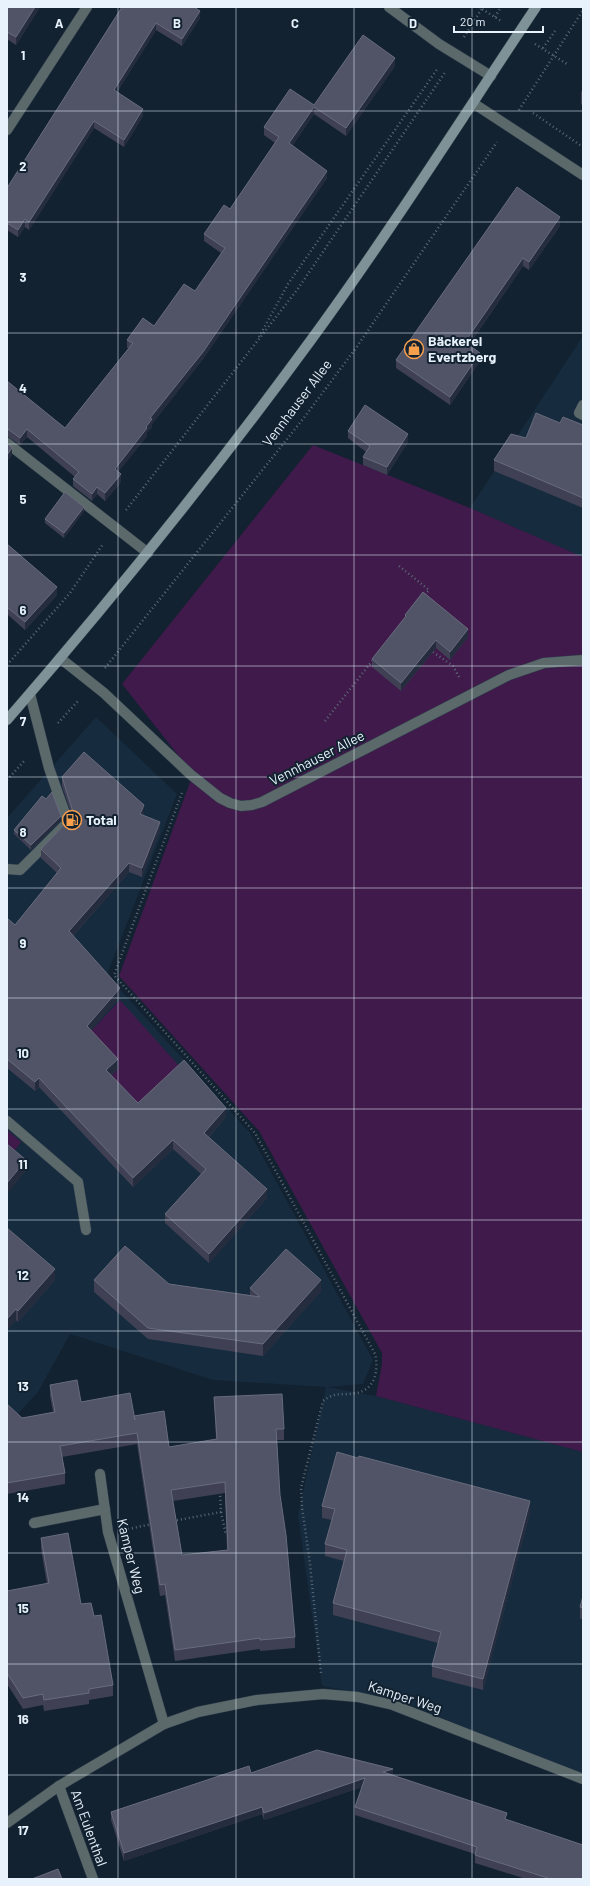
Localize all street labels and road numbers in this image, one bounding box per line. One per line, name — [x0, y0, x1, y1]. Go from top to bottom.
street label: Vennhauser Allee — [258, 356, 335, 449]
street label: Vennhauser Allee — [266, 726, 367, 789]
street label: Kamper Weg — [114, 1517, 149, 1595]
street label: Kamper Weg — [366, 1677, 444, 1716]
street label: Am Eulenthal — [68, 1787, 111, 1868]

